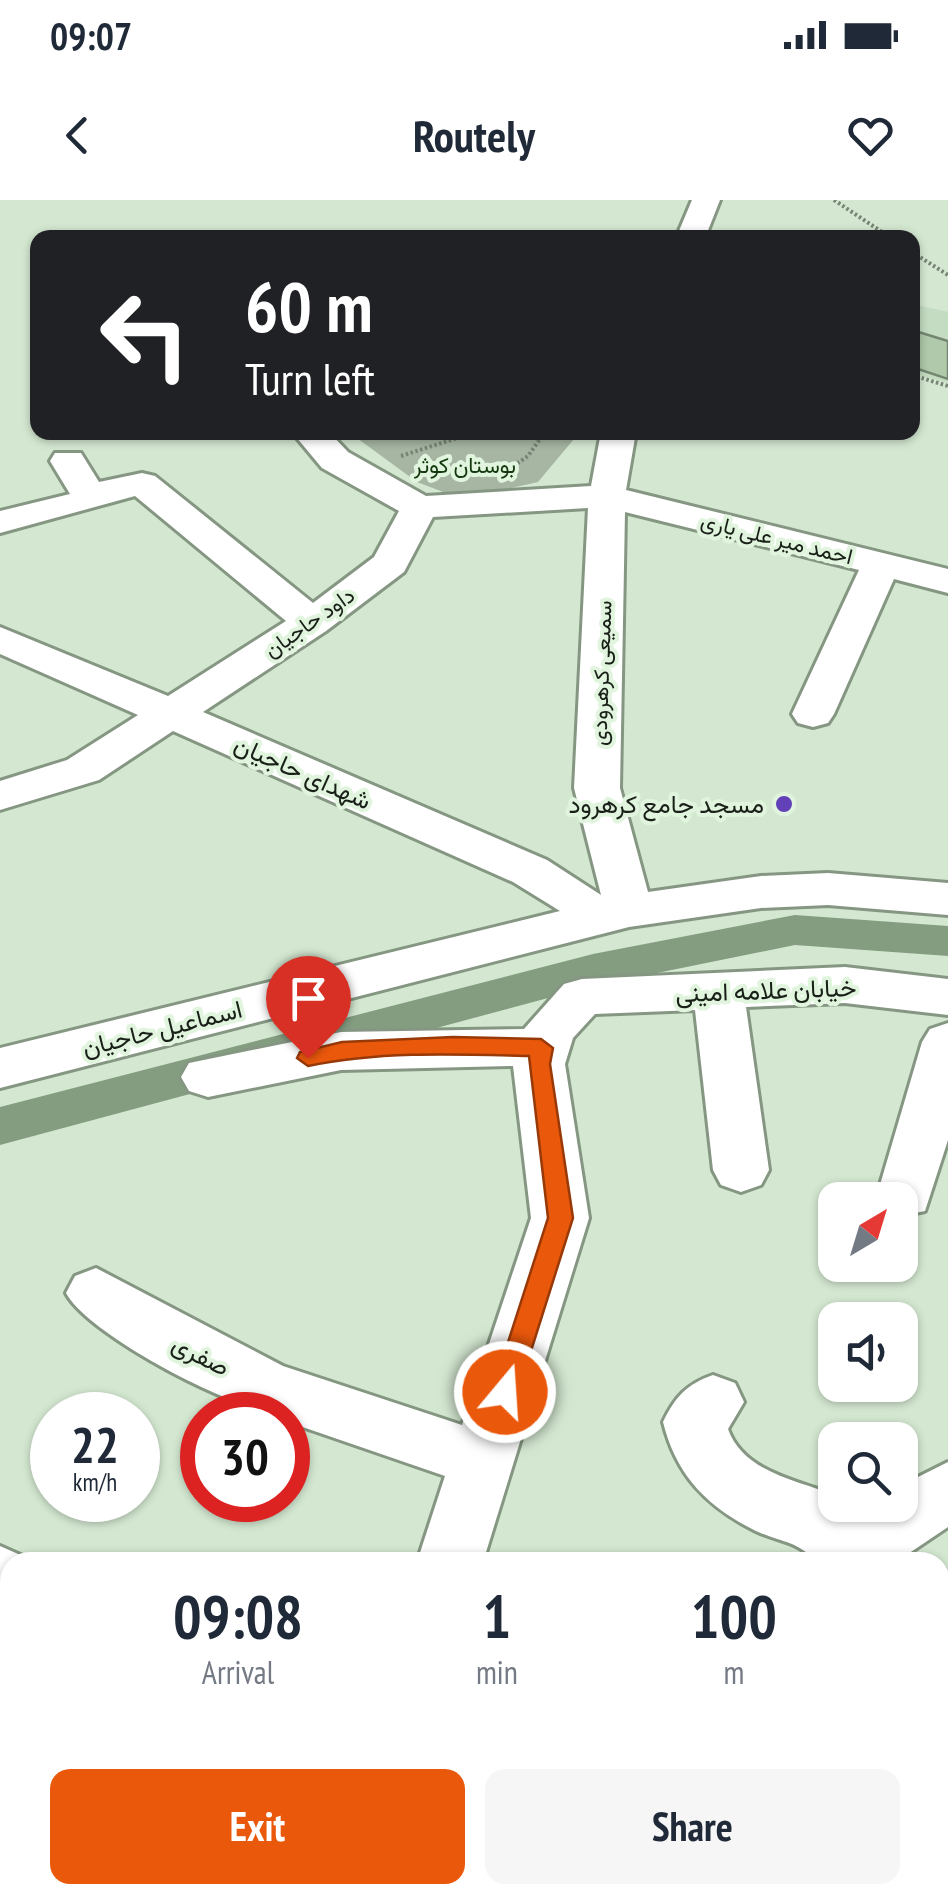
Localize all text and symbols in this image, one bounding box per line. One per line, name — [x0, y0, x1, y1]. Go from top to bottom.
text: 09:07 — [50, 11, 132, 60]
text: Routely — [413, 106, 535, 164]
icon: back — [50, 108, 105, 163]
icon: heart — [843, 108, 898, 163]
text: 60 m — [245, 261, 373, 351]
icon: left — [80, 270, 210, 400]
text: Turn left — [245, 349, 375, 407]
park label: بوستان کوثر — [413, 451, 516, 479]
street label: احمد میر علی یاری — [698, 506, 856, 570]
street label: داود حاجیان — [258, 581, 360, 663]
street label: سمیعی کرهرودی — [584, 600, 618, 746]
street label: شهدای حاجیان — [229, 728, 377, 816]
place label: مسجد جامع کرهرود — [568, 788, 764, 822]
marker: مسجد جامع کرهرود — [773, 793, 795, 815]
pin — [266, 956, 351, 1059]
icon: arrive — [281, 971, 336, 1026]
street label: خیابان علامه امینی — [675, 971, 857, 1009]
street label: اسماعیل حاجیان — [79, 993, 245, 1063]
north arrow — [818, 1182, 918, 1282]
map controls — [818, 1182, 918, 1522]
button: sound — [818, 1302, 918, 1402]
street label: صفری — [167, 1327, 235, 1383]
position arrow — [453, 1340, 557, 1444]
speed limit sign: 30 — [180, 1392, 310, 1522]
text: 22 — [71, 1412, 119, 1477]
button: search — [818, 1422, 918, 1522]
text: km/h — [73, 1466, 117, 1498]
text: 09:08 — [173, 1577, 303, 1655]
text: 1 — [483, 1577, 511, 1655]
text: 100 — [691, 1577, 777, 1655]
text: Arrival — [202, 1651, 274, 1693]
text: min — [476, 1651, 518, 1693]
text: m — [723, 1651, 744, 1693]
button: Exit — [50, 1769, 465, 1884]
button: Share — [485, 1769, 900, 1884]

